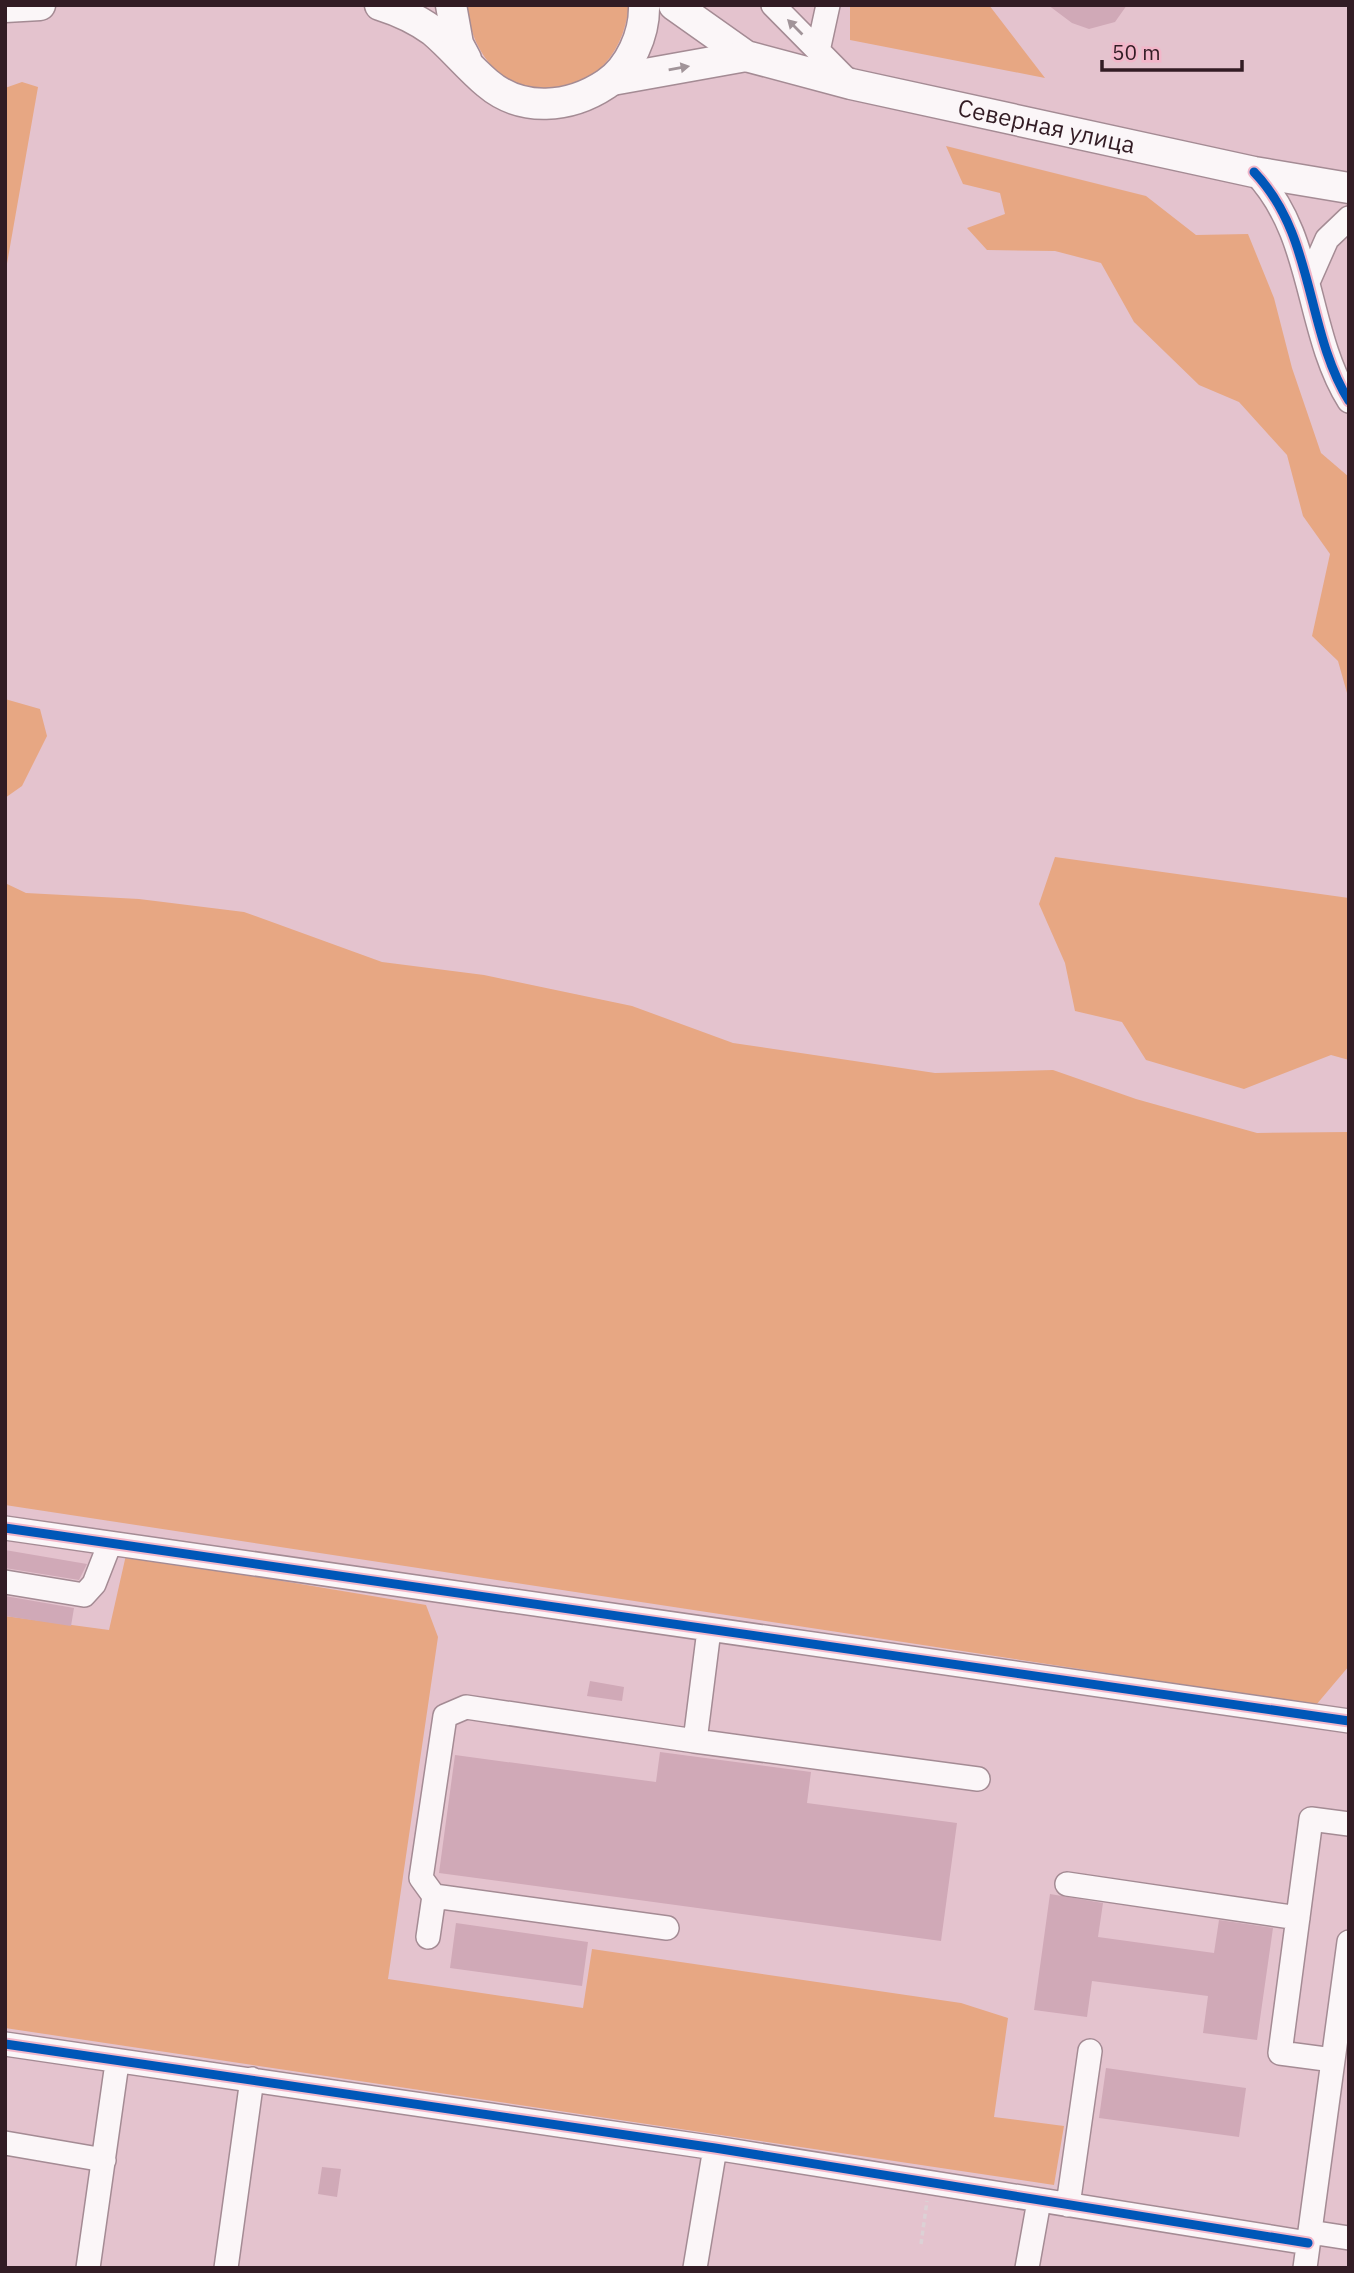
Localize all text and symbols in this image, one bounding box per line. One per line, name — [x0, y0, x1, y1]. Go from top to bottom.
one-way arrow — [787, 19, 803, 36]
scale bar — [1102, 28, 1242, 72]
text: 50 m — [1112, 38, 1161, 66]
one-way arrow — [668, 62, 690, 73]
street label: Северная улица — [955, 91, 1139, 161]

